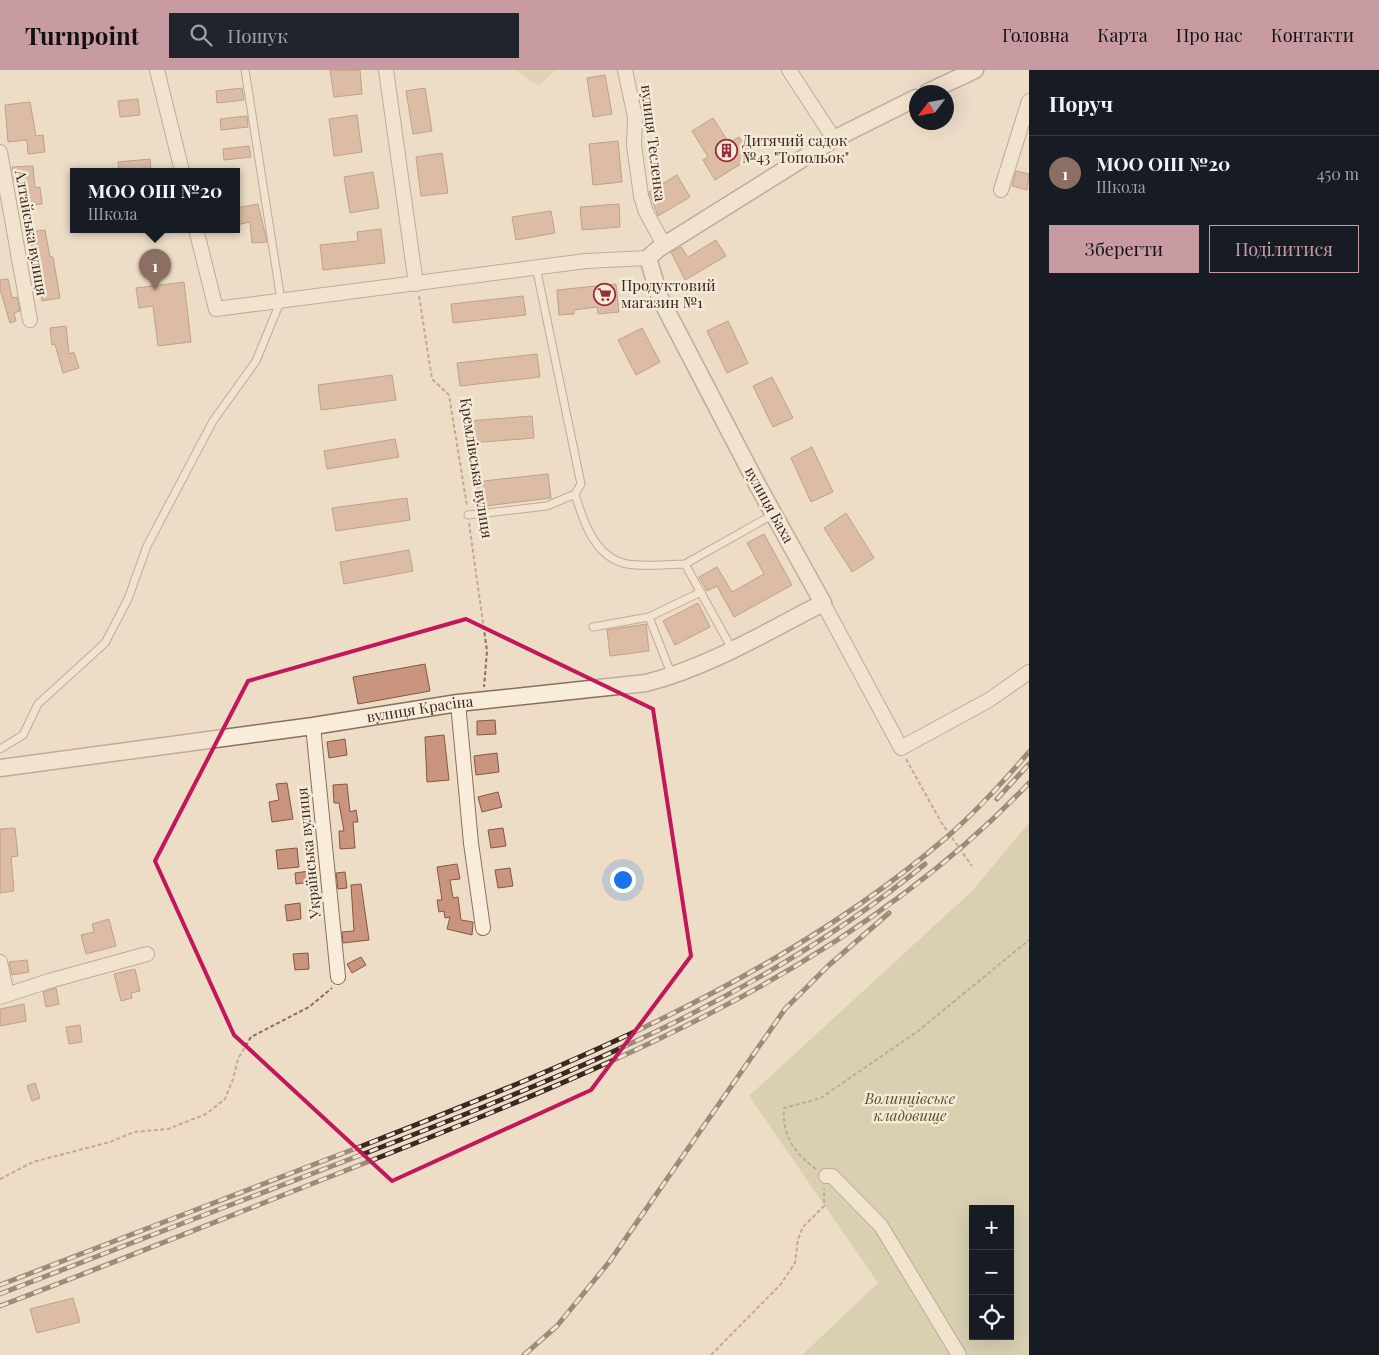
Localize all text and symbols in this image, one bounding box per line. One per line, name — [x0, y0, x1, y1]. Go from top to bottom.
search box — [169, 13, 519, 58]
text: Turnpoint — [25, 19, 139, 51]
icon: search — [187, 21, 215, 49]
text: Пошук — [227, 22, 288, 48]
text: Головна — [1002, 23, 1069, 47]
text: Карта — [1097, 23, 1148, 47]
text: Про нас — [1176, 23, 1243, 47]
text: Контакти — [1271, 23, 1354, 47]
street label: вулиця Тесленка — [637, 83, 671, 203]
north arrow — [909, 85, 954, 130]
text: Поруч — [1049, 89, 1113, 117]
place label: Дитячий садок №43 "Топольок" — [742, 130, 849, 167]
building icon: Дитячий садок №43 "Топольок" — [714, 138, 738, 162]
text: МОО ОШ №20 — [1096, 150, 1230, 176]
text: 1 — [1062, 163, 1068, 184]
text: 450 m — [1317, 163, 1359, 184]
street label: Алтайська вулиця — [11, 168, 53, 297]
popup — [70, 168, 240, 233]
text: Школа — [1096, 176, 1146, 197]
text: МОО ОШ №20 — [88, 177, 222, 203]
text: Школа — [88, 203, 137, 224]
button: Зберегти — [1049, 225, 1199, 273]
button: Поділитися — [1209, 225, 1359, 273]
pin: 1 — [139, 249, 171, 290]
place label: Продуктовий магазин №1 — [621, 275, 716, 312]
supermarket icon: Продуктовий магазин №1 — [593, 283, 617, 307]
street label: Кремлівська вулиця — [456, 396, 498, 540]
street label: вулиця Баха — [741, 463, 799, 547]
street label: вулиця Красіна — [365, 690, 475, 726]
street label: Українська вулиця — [291, 787, 325, 921]
your location — [610, 867, 636, 893]
park label: Волинцівське кладовище — [864, 1088, 956, 1125]
map controls — [969, 1205, 1014, 1340]
button: + — [969, 1205, 1014, 1250]
button: − — [969, 1250, 1014, 1295]
button: locate — [969, 1295, 1014, 1340]

